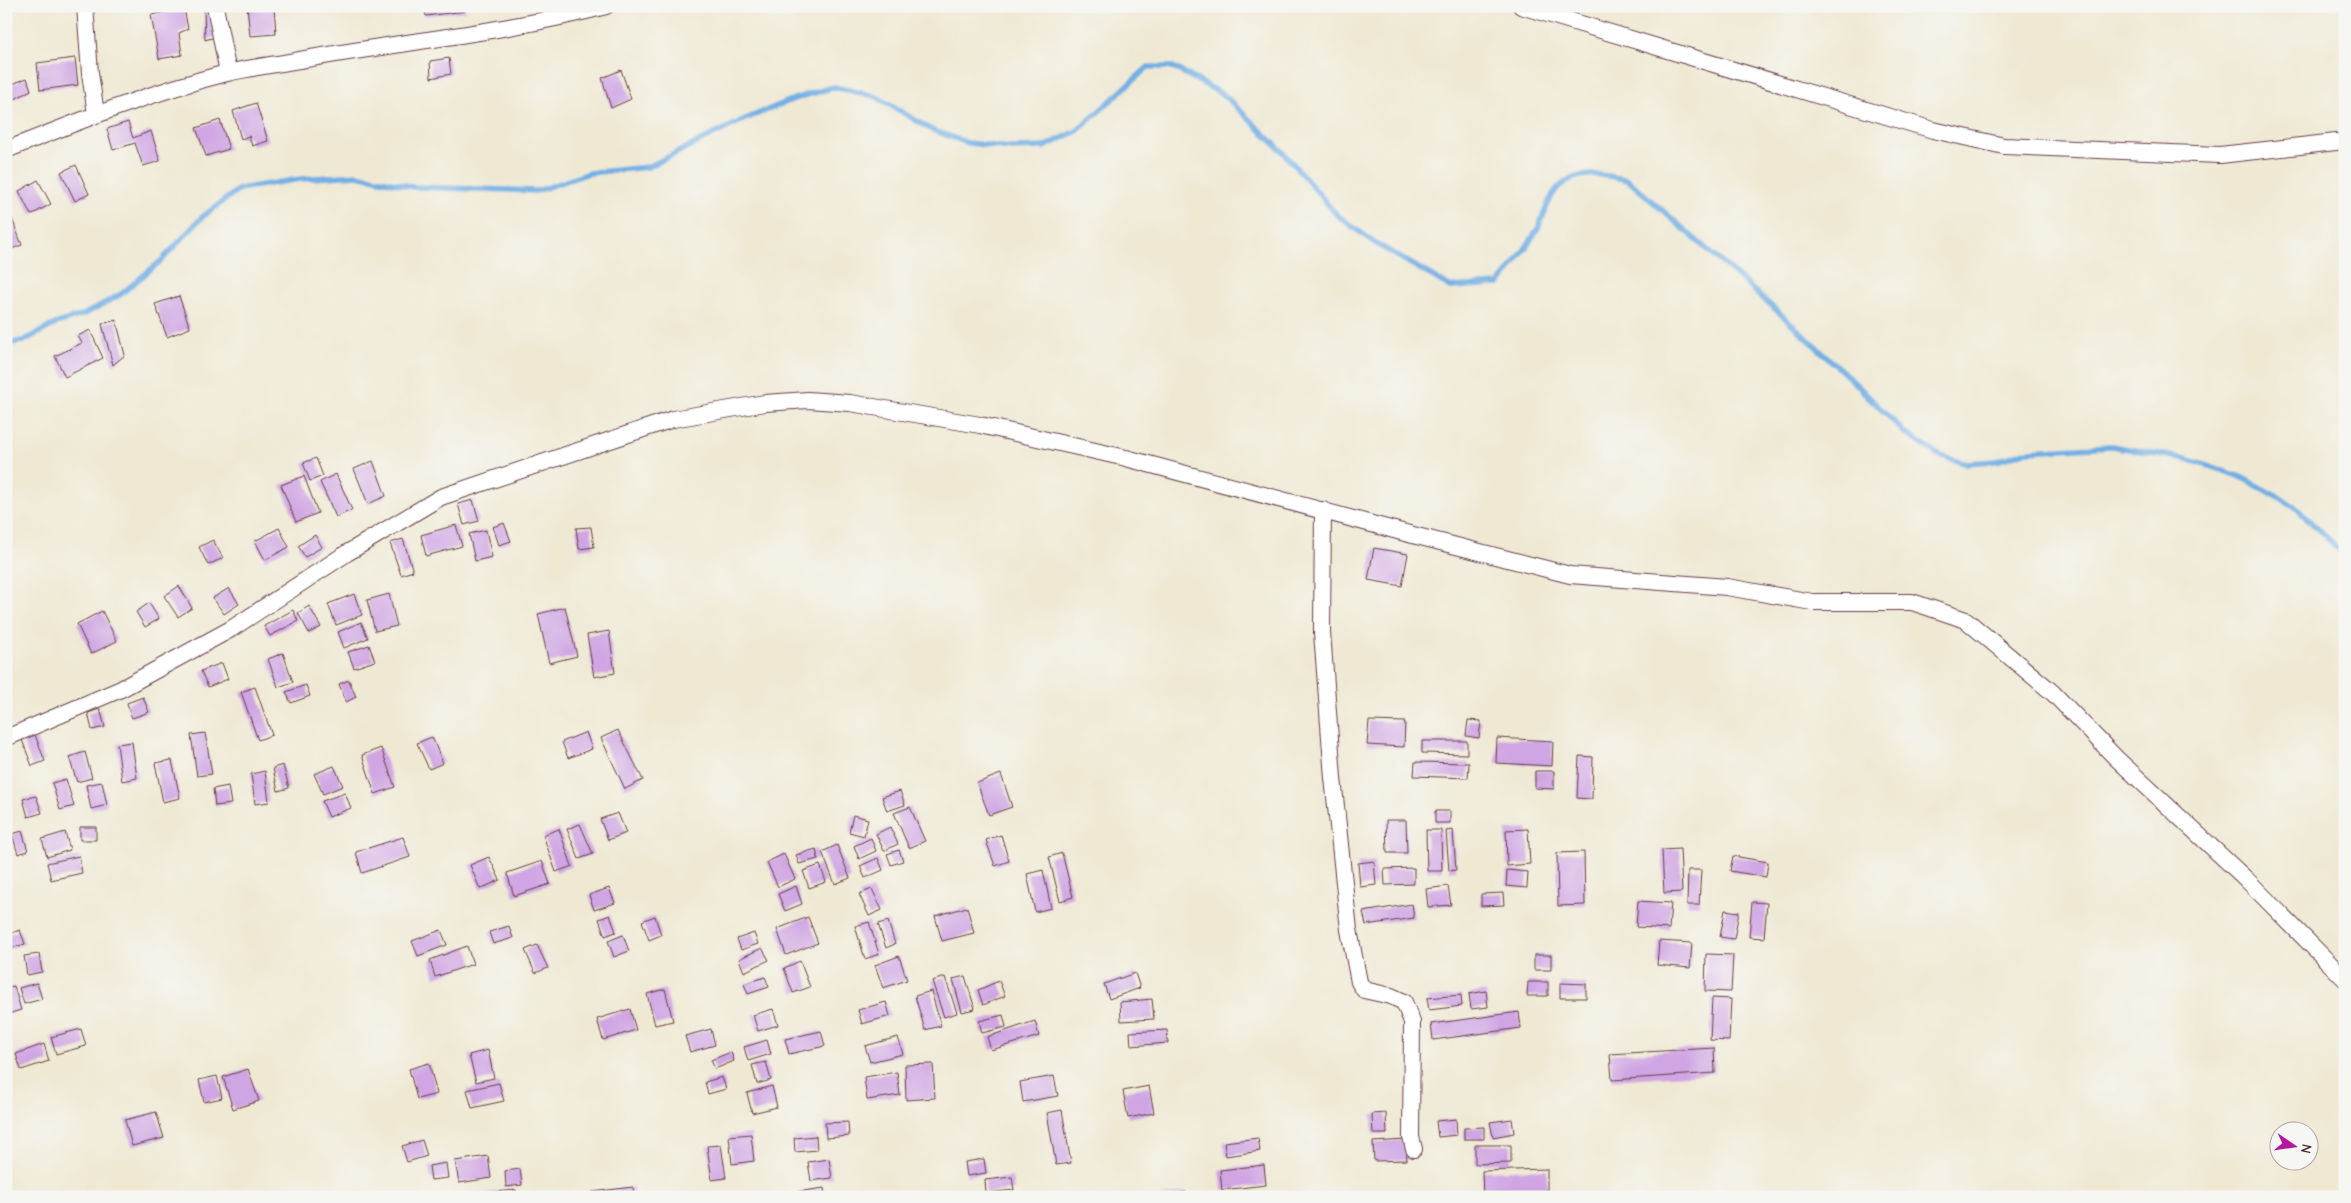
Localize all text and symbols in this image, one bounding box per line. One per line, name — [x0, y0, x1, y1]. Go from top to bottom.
north arrow — [2268, 1120, 2318, 1170]
text: N — [2297, 1142, 2315, 1155]

